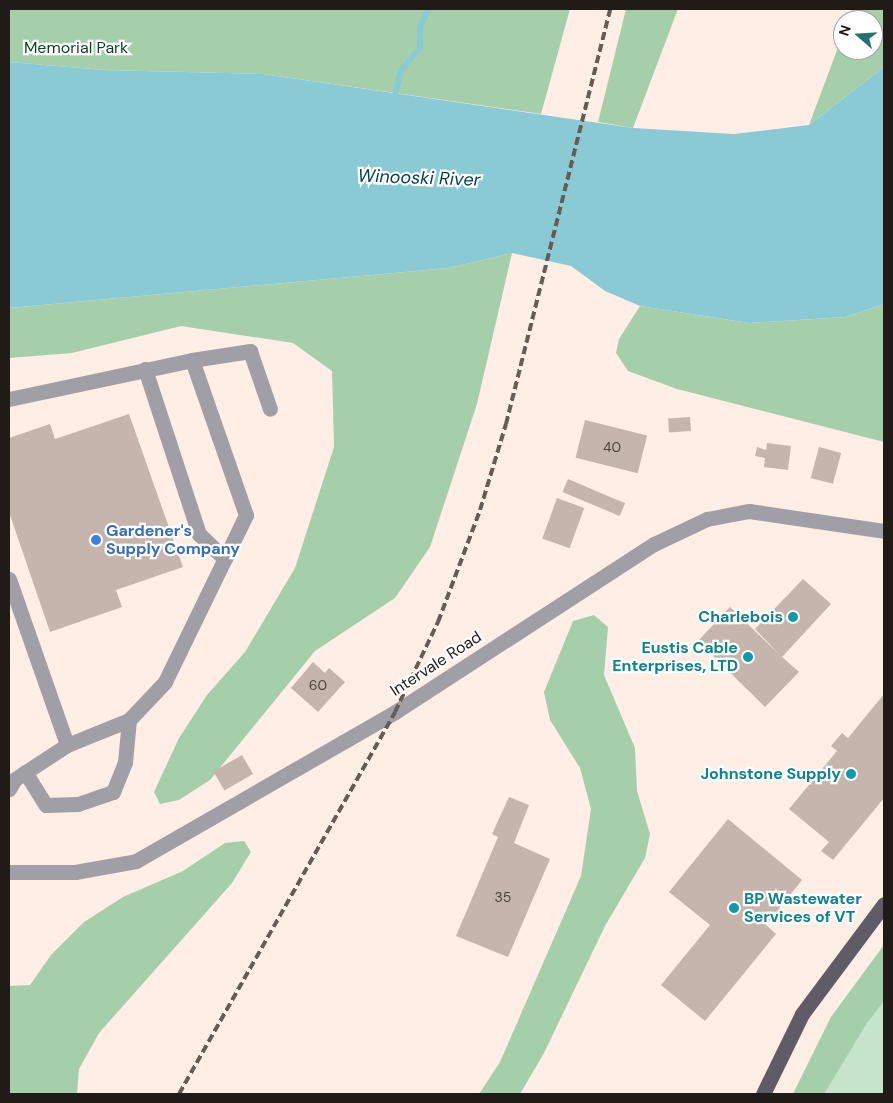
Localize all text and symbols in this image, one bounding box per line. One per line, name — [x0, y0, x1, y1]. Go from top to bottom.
north arrow — [833, 10, 883, 60]
text: N — [835, 23, 855, 38]
park label: Memorial Park — [24, 38, 128, 58]
water label: Winooski River — [357, 165, 481, 191]
house number: 40 — [603, 439, 621, 455]
place label: Gardener's Supply Company — [106, 521, 240, 559]
marker: Gardener's Supply Company — [90, 534, 102, 546]
place label: Charlebois — [698, 607, 783, 627]
marker: Charlebois — [787, 611, 799, 623]
street label: Intervale Road — [387, 627, 485, 701]
place label: Eustis Cable Enterprises, LTD — [612, 638, 738, 676]
marker: Eustis Cable Enterprises, LTD — [742, 651, 754, 663]
house number: 60 — [309, 677, 327, 693]
place label: Johnstone Supply — [700, 764, 841, 784]
marker: Johnstone Supply — [845, 768, 857, 780]
house number: 35 — [495, 889, 511, 905]
place label: BP Wastewater Services of VT — [744, 889, 862, 927]
marker: BP Wastewater Services of VT — [728, 902, 740, 914]

